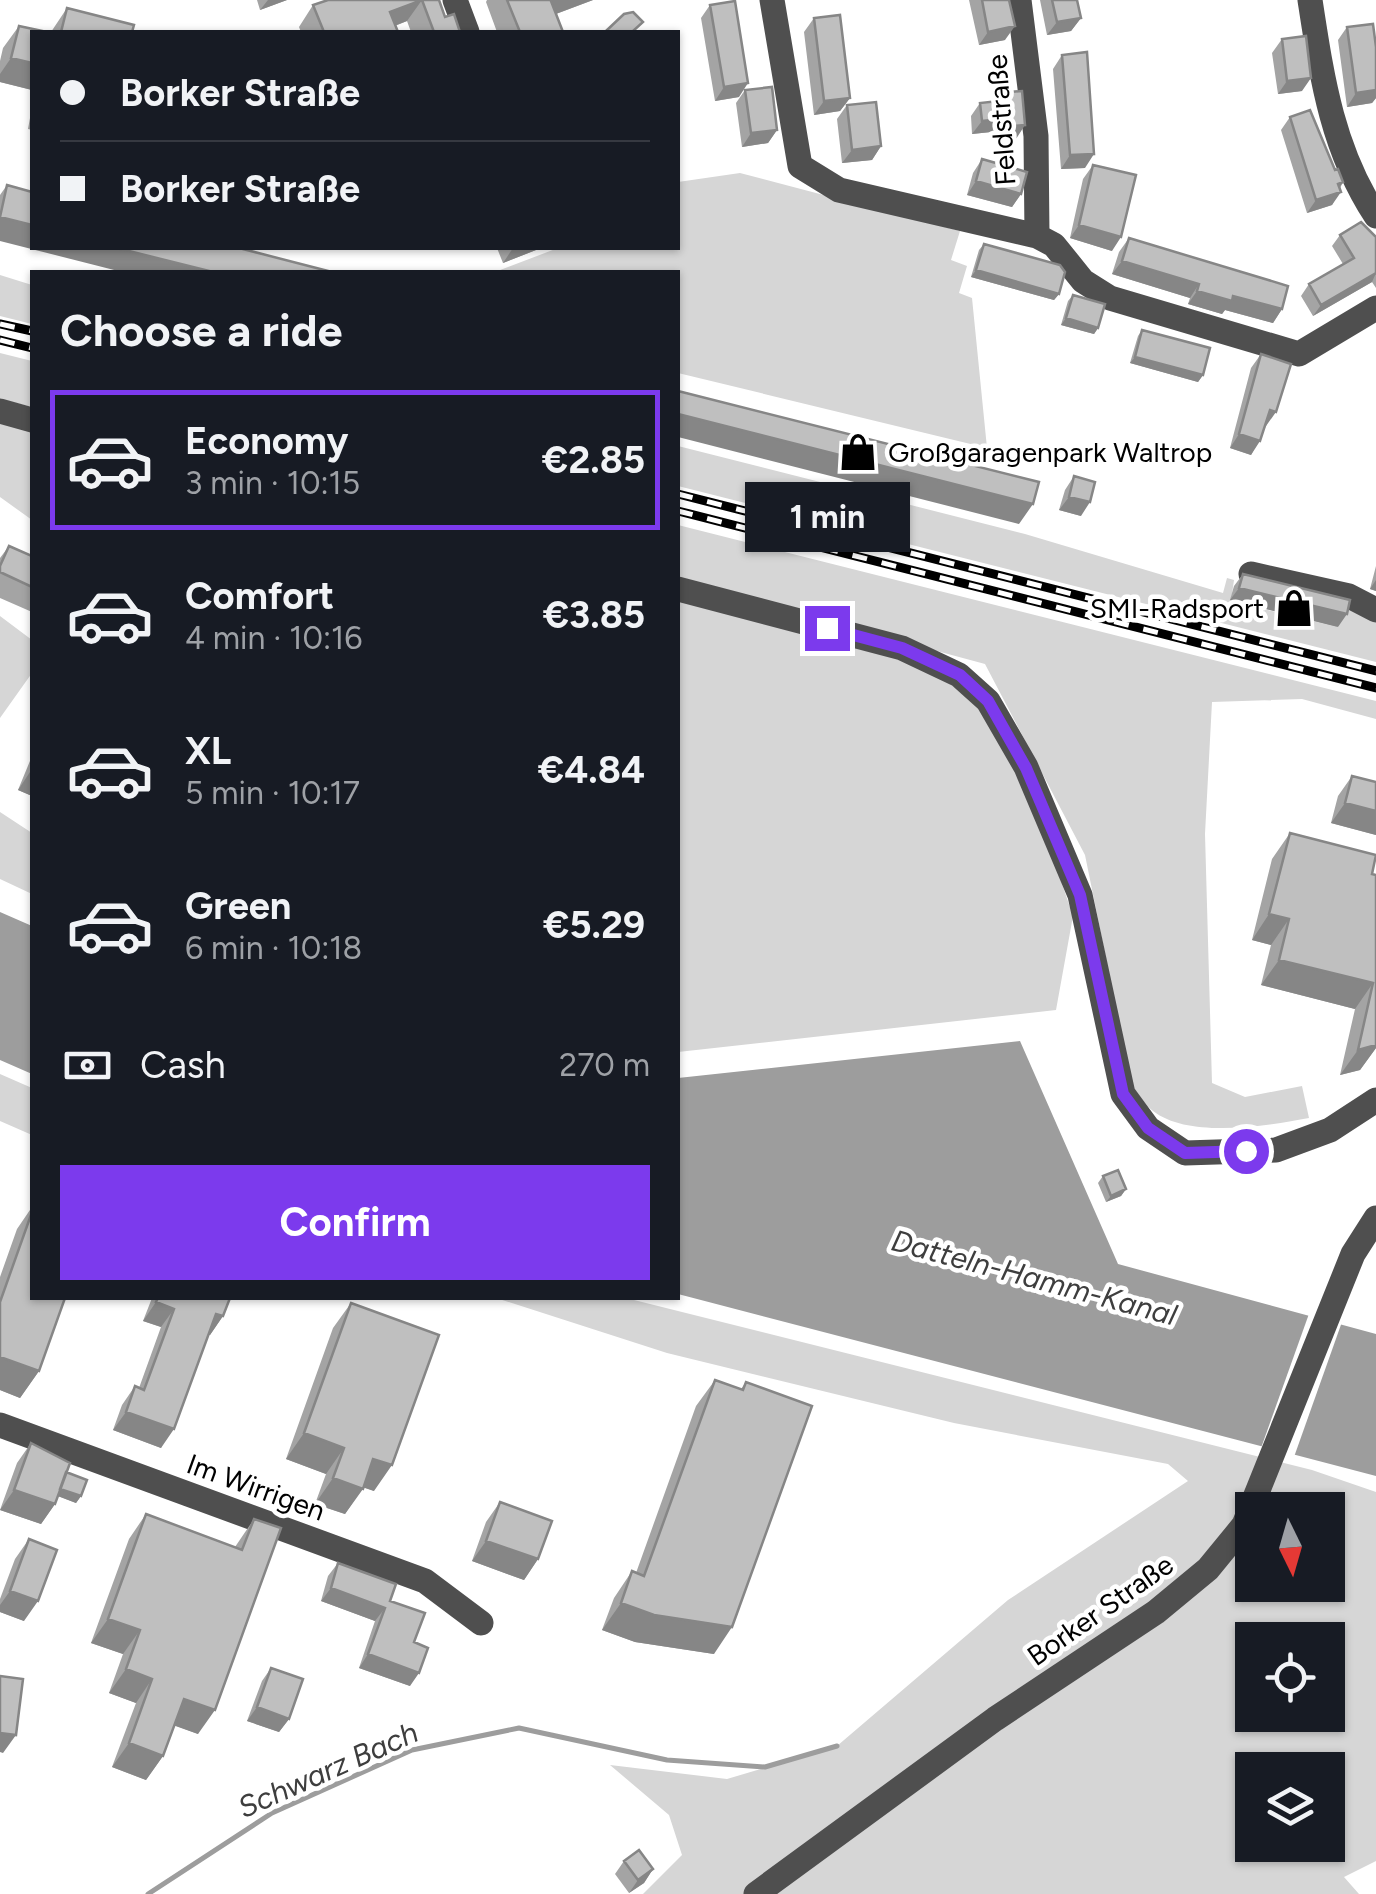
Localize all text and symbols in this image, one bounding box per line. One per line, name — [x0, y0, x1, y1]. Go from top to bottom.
street label: Feldstraße — [979, 53, 1023, 187]
text: Borker Straße — [120, 70, 360, 116]
text: Borker Straße — [120, 166, 360, 212]
text: Choose a ride — [60, 303, 342, 357]
icon: car — [65, 415, 155, 505]
text: Economy — [185, 418, 348, 464]
shop icon: Großgaragenpark Waltrop — [837, 431, 879, 473]
place label: Großgaragenpark Waltrop — [888, 435, 1212, 469]
text: €2.85 — [542, 437, 645, 483]
text: 3 min · 10:15 — [185, 464, 360, 502]
callout: 1 min — [744, 483, 910, 553]
text: 1 min — [790, 498, 865, 536]
icon: car — [65, 570, 155, 660]
text: Comfort — [185, 573, 334, 619]
shop icon: SMI-Radsport — [1273, 587, 1315, 629]
place label: SMI-Radsport — [1090, 591, 1264, 625]
text: €3.85 — [543, 592, 645, 638]
route end — [805, 606, 850, 651]
text: 4 min · 10:16 — [185, 619, 362, 657]
icon: car — [65, 725, 155, 815]
text: XL — [185, 728, 231, 774]
text: €4.84 — [538, 747, 645, 793]
text: 5 min · 10:17 — [185, 774, 360, 812]
icon: car — [65, 880, 155, 970]
text: Green — [185, 883, 291, 929]
text: €5.29 — [543, 902, 645, 948]
text: 6 min · 10:18 — [185, 929, 362, 967]
icon: cash — [60, 1038, 115, 1093]
text: Cash — [140, 1042, 226, 1088]
text: 270 m — [559, 1046, 650, 1084]
route start — [1224, 1129, 1269, 1174]
button: Confirm — [60, 1165, 650, 1280]
water label: Datteln-Hamm-Kanal — [887, 1222, 1181, 1334]
street label: Im Wirrigen — [182, 1446, 330, 1528]
north arrow — [1235, 1492, 1345, 1602]
map controls — [1235, 1492, 1345, 1862]
street label: Borker Straße — [1020, 1547, 1180, 1673]
button: locate — [1235, 1622, 1345, 1732]
water label: Schwarz Bach — [232, 1713, 424, 1826]
button: layers — [1235, 1752, 1345, 1862]

